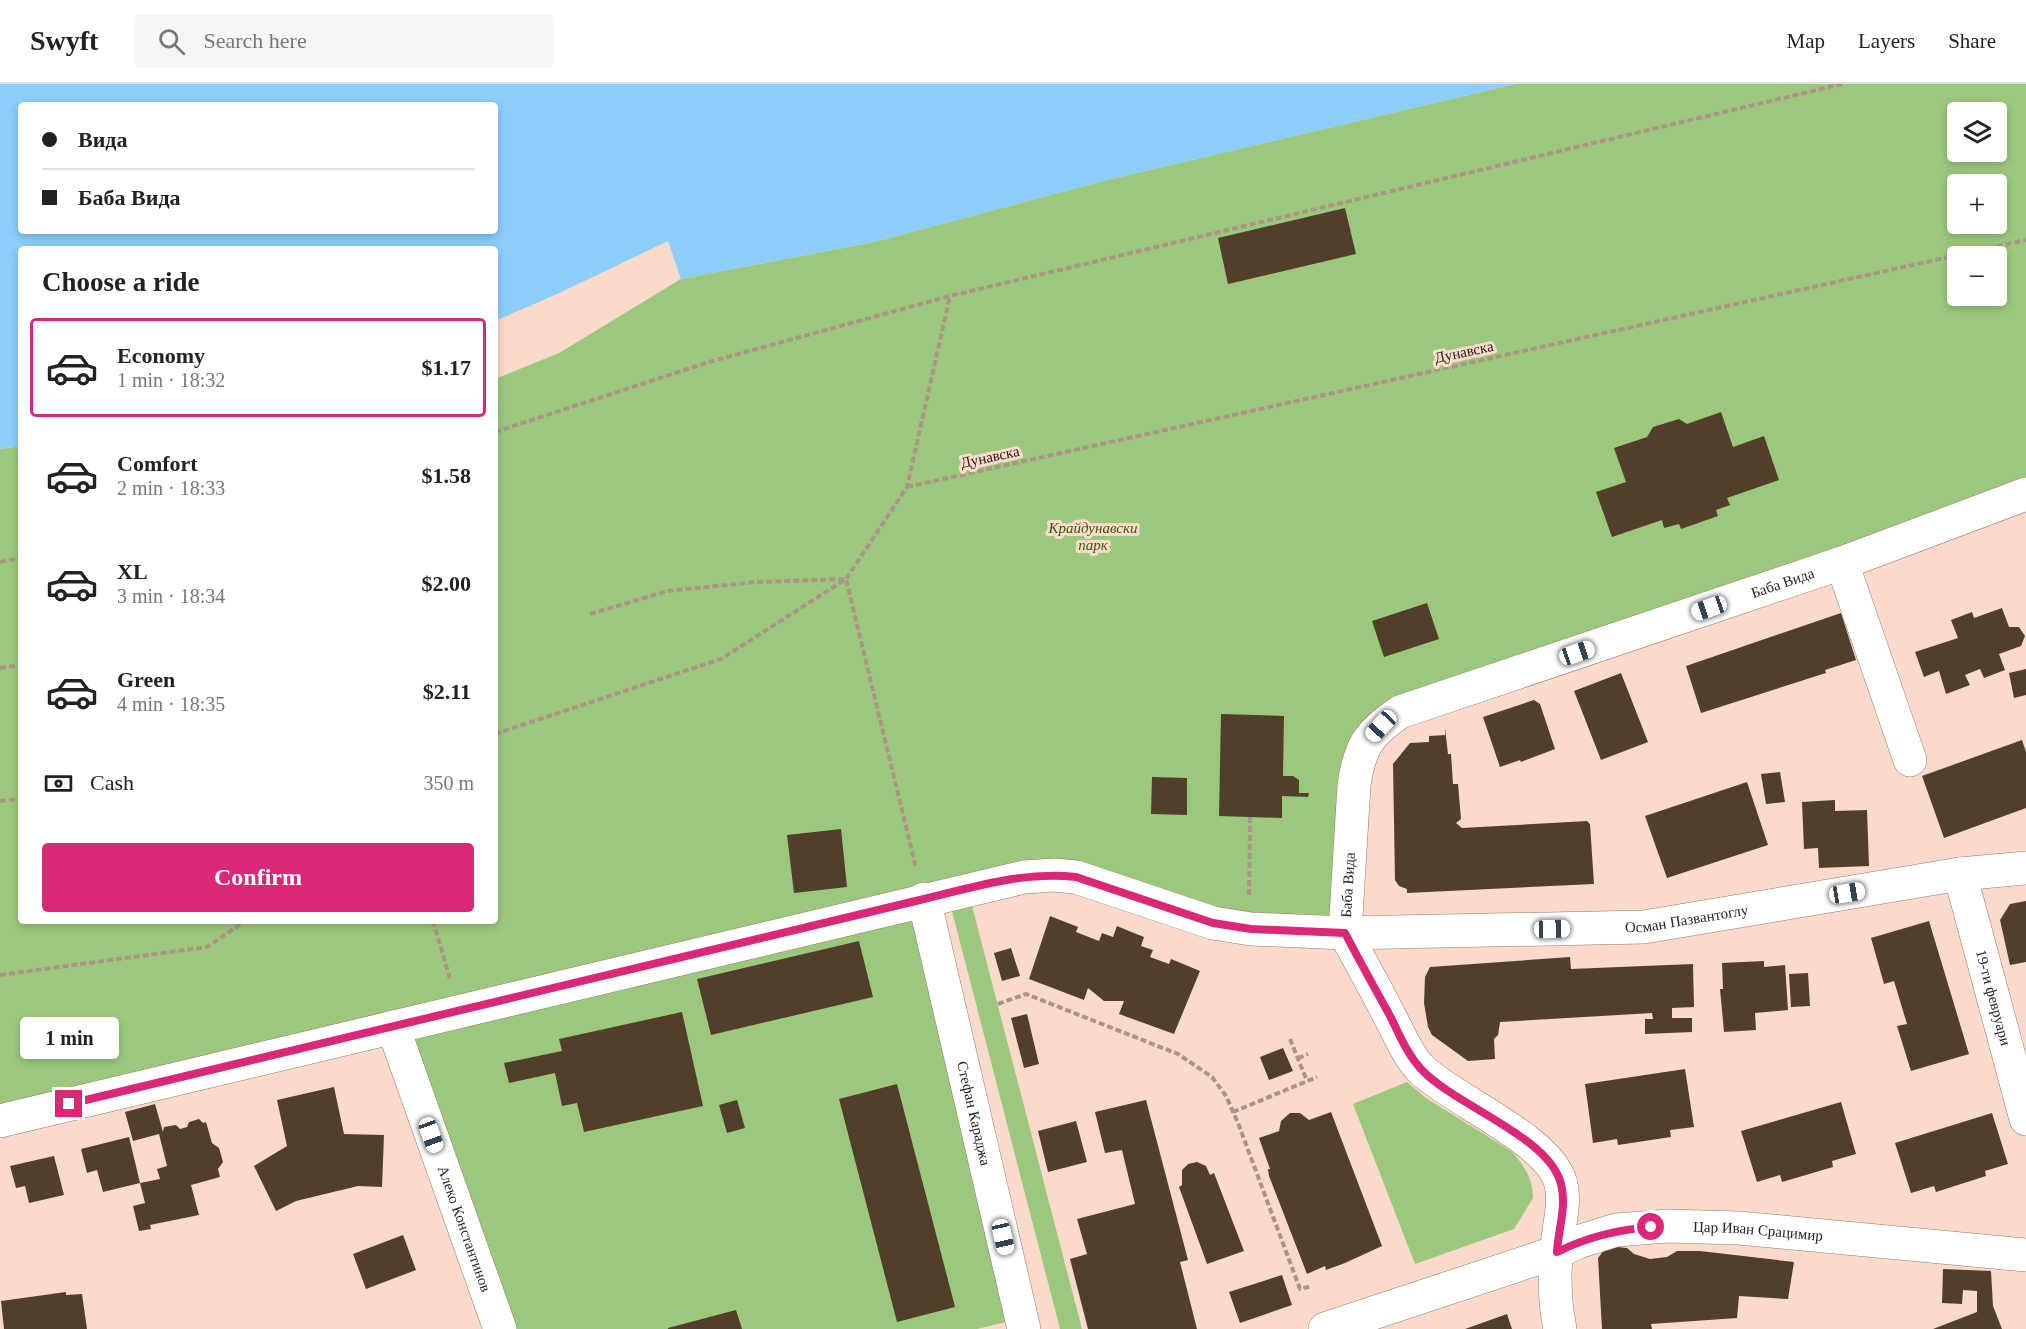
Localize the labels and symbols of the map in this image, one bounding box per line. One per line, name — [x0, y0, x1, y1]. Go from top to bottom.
street label: Дунавска — [1433, 338, 1495, 366]
street label: Дунавска — [959, 443, 1021, 471]
park label: Крайдунавски парк — [1048, 520, 1137, 553]
street label: Баба Вида — [1749, 565, 1817, 601]
car — [1689, 594, 1729, 622]
car — [1557, 639, 1597, 667]
car — [1362, 707, 1400, 745]
street label: Баба Вида — [1338, 851, 1358, 918]
car — [1828, 881, 1866, 905]
street label: Осман Пазвантоглу — [1625, 902, 1750, 935]
car — [1534, 920, 1570, 938]
street label: 19-ти февруари — [1973, 948, 2014, 1047]
callout: 1 min — [20, 1017, 118, 1059]
street label: Стефан Караджа — [954, 1059, 994, 1167]
route end — [55, 1090, 82, 1117]
car — [416, 1115, 446, 1155]
street label: Алеко Константинов — [435, 1163, 494, 1294]
route start — [1637, 1213, 1664, 1240]
car — [990, 1217, 1016, 1257]
street label: Цар Иван Срацимир — [1693, 1219, 1824, 1244]

